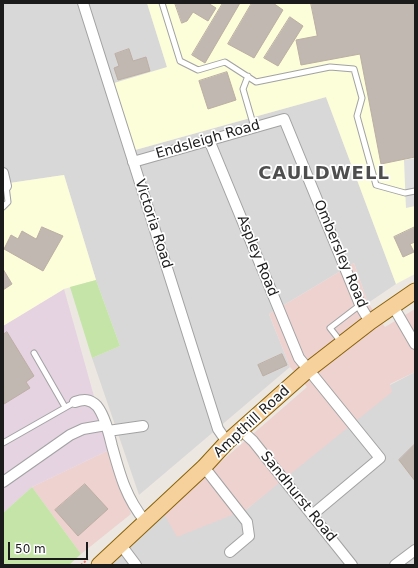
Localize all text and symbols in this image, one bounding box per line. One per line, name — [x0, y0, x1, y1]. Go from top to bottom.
street label: Endsleigh Road — [154, 117, 262, 163]
district label: CAULDWELL — [258, 163, 390, 185]
street label: Victoria Road — [131, 177, 175, 271]
street label: Ombersley Road — [310, 198, 370, 310]
street label: Aspley Road — [233, 213, 281, 299]
street label: Ampthill Road — [211, 383, 293, 461]
street label: Sandhurst Road — [257, 449, 339, 545]
scale bar — [10, 534, 90, 560]
text: 50 m — [15, 542, 46, 556]

